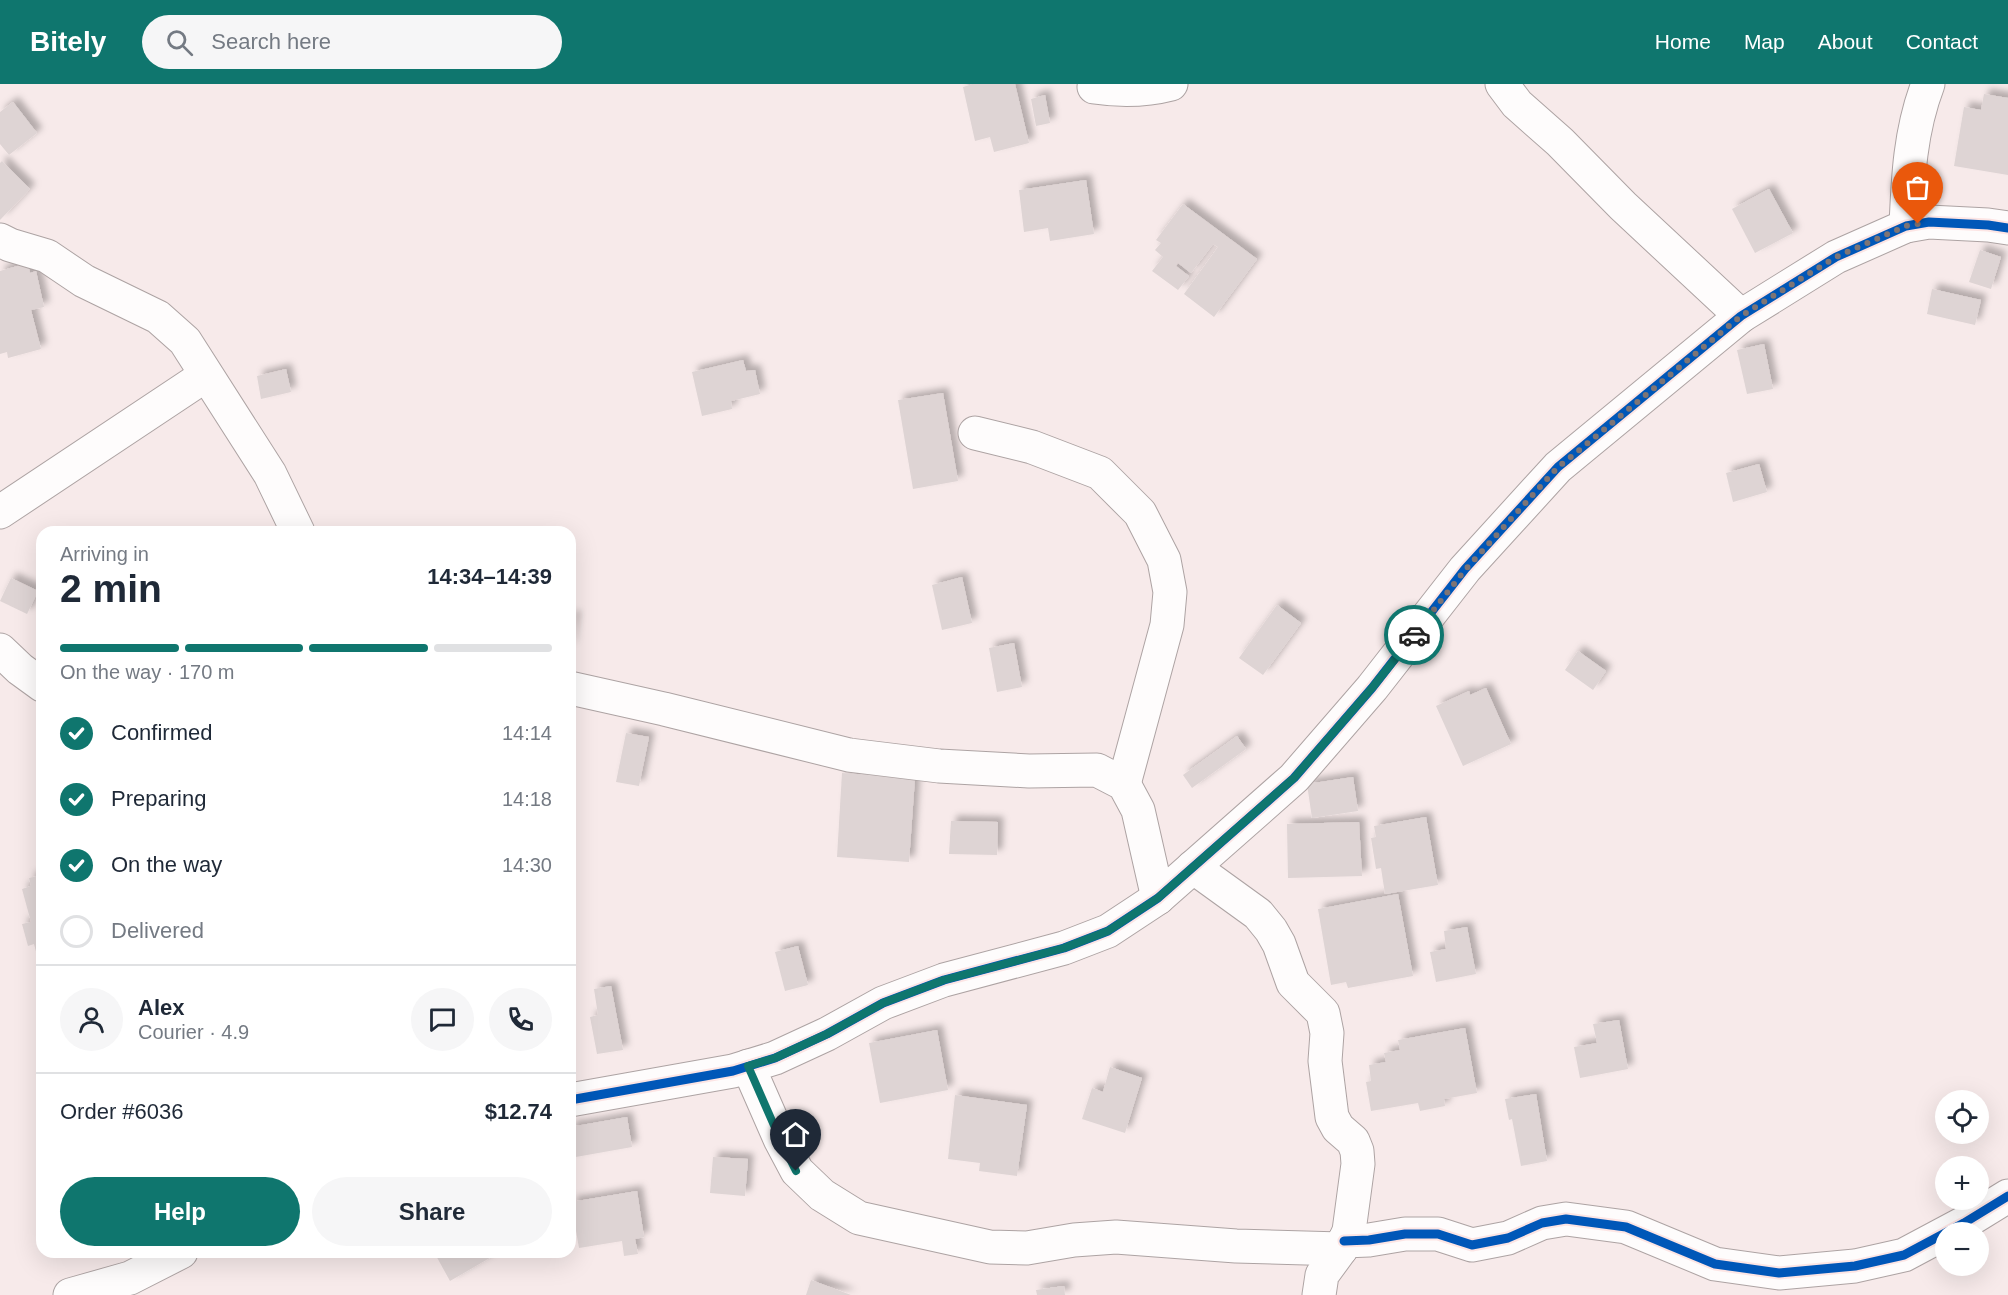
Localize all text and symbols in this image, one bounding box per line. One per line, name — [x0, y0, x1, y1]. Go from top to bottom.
search box — [142, 15, 562, 69]
text: Bitely — [30, 26, 106, 57]
icon: search — [163, 26, 196, 59]
text: Search here — [211, 29, 331, 54]
text: Home — [1655, 30, 1711, 53]
text: Map — [1744, 30, 1785, 53]
text: About — [1818, 30, 1873, 53]
text: Contact — [1906, 30, 1978, 53]
pin — [1892, 162, 1943, 224]
icon: bag — [1901, 171, 1934, 204]
text: Arriving in — [60, 543, 149, 565]
text: 14:34–14:39 — [427, 564, 552, 589]
text: 2 min — [60, 567, 162, 610]
courier — [1384, 605, 1444, 665]
icon: car — [1398, 619, 1431, 652]
text: On the way · 170 m — [60, 661, 235, 683]
icon: check — [60, 717, 93, 750]
text: Confirmed — [111, 720, 212, 745]
text: 14:14 — [502, 722, 552, 744]
icon: check — [60, 783, 93, 816]
text: Preparing — [111, 786, 206, 811]
text: 14:18 — [502, 788, 552, 810]
icon: check — [60, 849, 93, 882]
text: On the way — [111, 852, 222, 877]
text: 14:30 — [502, 854, 552, 876]
text: Delivered — [111, 918, 204, 943]
button: person — [60, 988, 123, 1051]
button: chat — [411, 988, 474, 1051]
button: phone — [489, 988, 552, 1051]
text: Alex — [138, 995, 184, 1020]
text: Courier · 4.9 — [138, 1021, 249, 1043]
map controls — [1935, 1090, 1989, 1276]
button: locate — [1935, 1090, 1989, 1144]
text: Order #6036 — [60, 1099, 184, 1124]
text: $12.74 — [485, 1099, 552, 1124]
pin — [770, 1109, 821, 1171]
icon: home — [779, 1118, 812, 1151]
button: + — [1935, 1156, 1989, 1210]
button: Help — [60, 1177, 300, 1246]
button: Share — [312, 1177, 552, 1246]
button: − — [1935, 1222, 1989, 1276]

